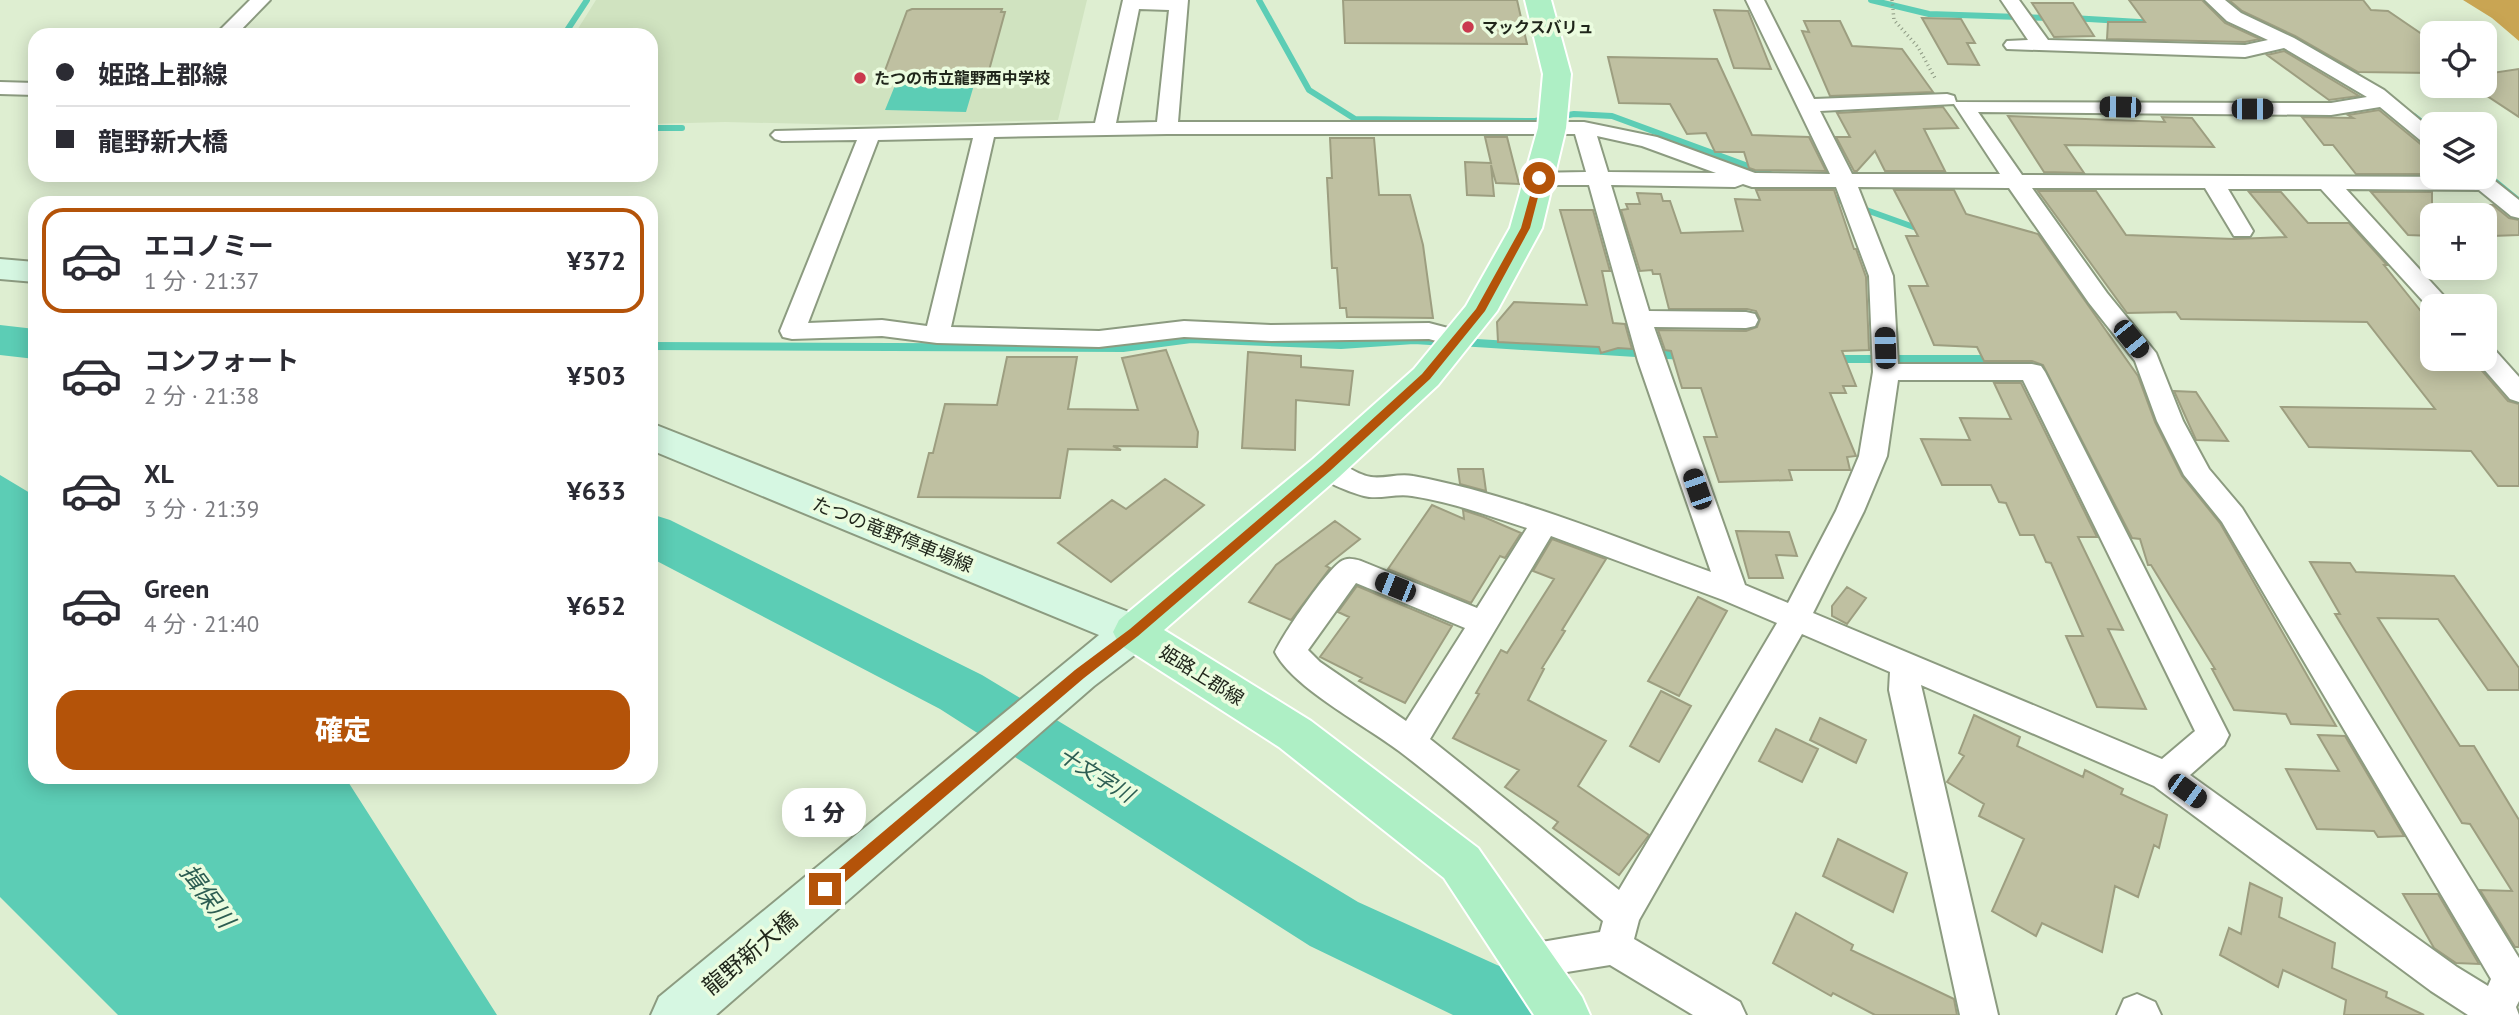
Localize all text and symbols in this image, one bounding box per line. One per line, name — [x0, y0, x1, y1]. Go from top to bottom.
place label: マックスバリュ — [1482, 17, 1594, 37]
marker: マックスバリュ — [1460, 19, 1476, 35]
map controls — [2420, 21, 2497, 371]
button: locate — [2420, 21, 2497, 98]
text: 姫路上郡線 — [98, 58, 228, 91]
place label: たつの市立龍野西中学校 — [874, 68, 1050, 88]
marker: たつの市立龍野西中学校 — [852, 70, 868, 86]
car — [2099, 96, 2142, 118]
car — [2232, 99, 2274, 120]
button: layers — [2420, 112, 2497, 189]
text: 龍野新大橋 — [98, 125, 228, 158]
route start — [1523, 162, 1555, 194]
button: + — [2420, 203, 2497, 280]
icon: car — [60, 229, 123, 292]
text: エコノミー — [144, 229, 274, 262]
text: ¥372 — [567, 244, 626, 277]
text: 1 分 · 21:37 — [144, 266, 259, 295]
button: − — [2420, 294, 2497, 371]
car — [2110, 316, 2153, 362]
car — [1874, 327, 1897, 369]
icon: car — [60, 344, 123, 407]
text: コンフォート — [144, 344, 299, 377]
text: ¥503 — [567, 359, 626, 392]
text: 2 分 · 21:38 — [144, 381, 259, 410]
text: XL — [144, 457, 174, 490]
icon: car — [60, 459, 123, 522]
car — [1681, 466, 1714, 512]
text: ¥633 — [567, 474, 626, 507]
street label: たつの竜野停車場線 — [809, 491, 977, 577]
text: 3 分 · 21:39 — [144, 494, 259, 523]
car — [1372, 569, 1419, 605]
text: Green — [144, 572, 209, 605]
icon: car — [60, 574, 123, 637]
text: ¥652 — [567, 589, 626, 622]
text: 4 分 · 21:40 — [144, 609, 259, 638]
street label: 姫路上郡線 — [1155, 640, 1249, 710]
button: 確定 — [56, 690, 630, 770]
water label: 十文字川 — [1053, 741, 1141, 809]
car — [2164, 770, 2211, 812]
callout: 1 分 — [783, 788, 867, 836]
text: 1 分 — [803, 798, 845, 827]
water label: 揖保川 — [173, 858, 243, 936]
route end — [809, 873, 841, 905]
street label: 龍野新大橋 — [696, 905, 803, 1001]

